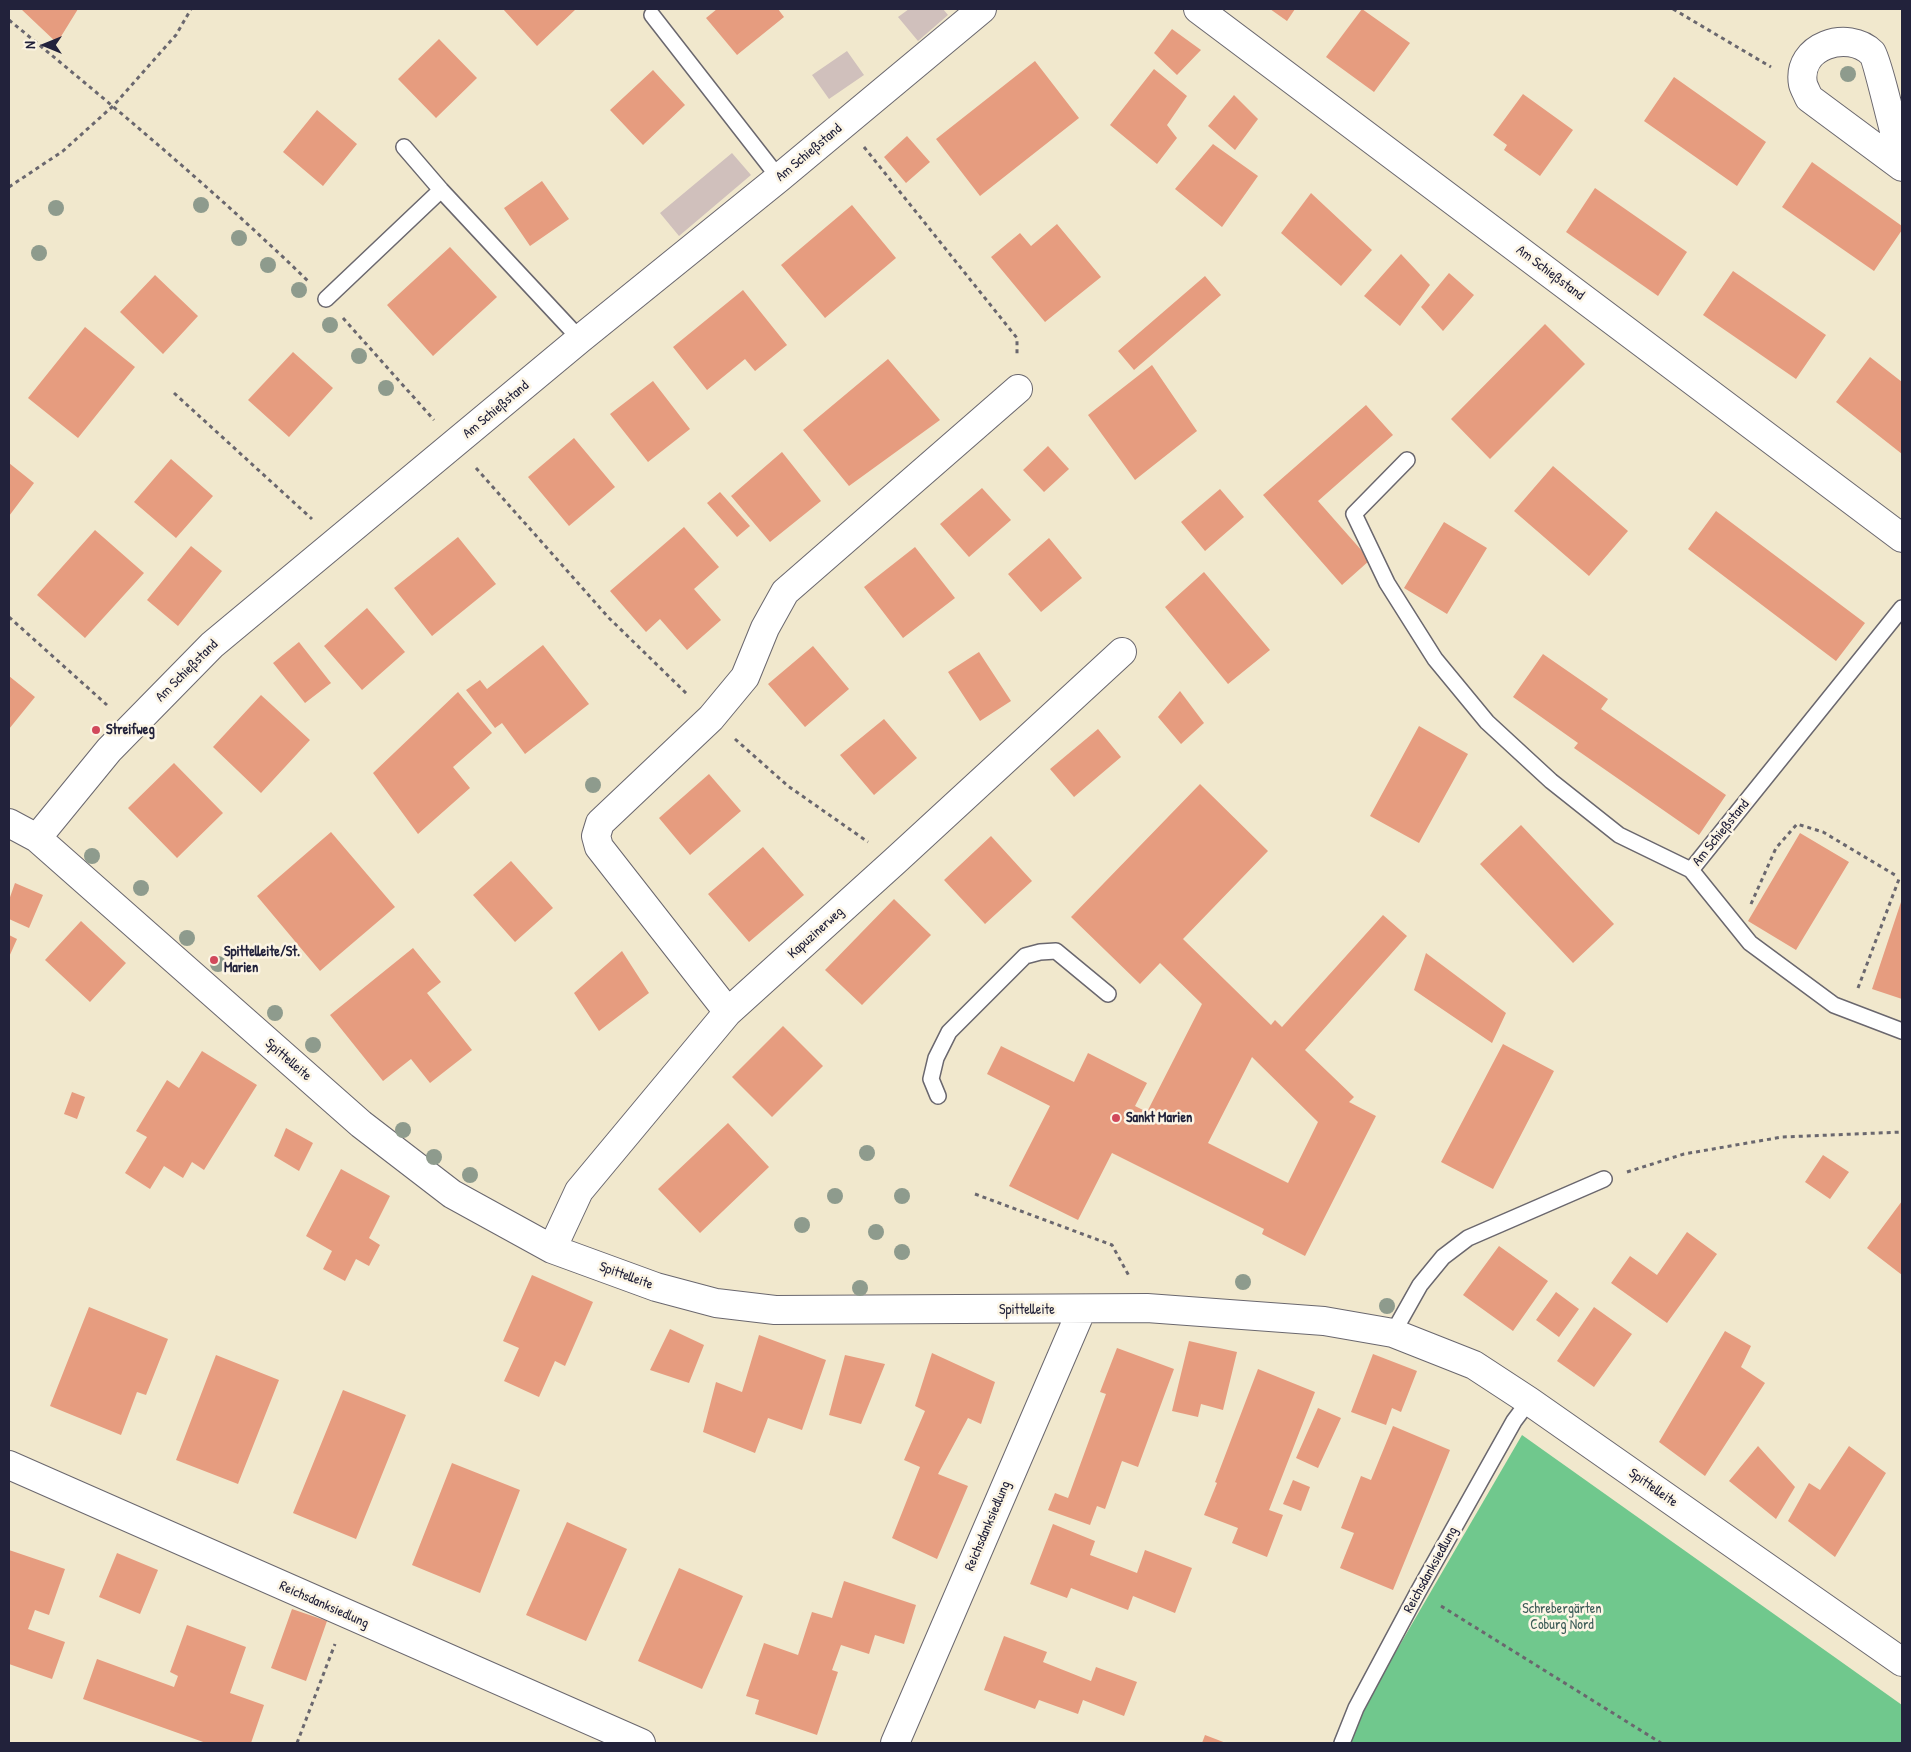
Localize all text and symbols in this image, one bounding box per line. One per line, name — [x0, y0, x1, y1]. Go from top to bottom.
north arrow — [20, 20, 70, 70]
text: N — [20, 41, 39, 49]
street label: Am Schießstand — [773, 121, 845, 185]
street label: Am Schießstand — [1513, 242, 1587, 304]
street label: Am Schießstand — [460, 378, 532, 442]
street label: Am Schießstand — [152, 636, 222, 706]
place label: Streifweg — [106, 722, 155, 738]
marker: Streifweg — [90, 724, 102, 736]
street label: Am Schießstand — [1689, 796, 1753, 870]
street label: Kapuzinerweg — [785, 904, 847, 962]
place label: Spittelleite/St. Marien — [224, 944, 300, 976]
marker: Spittelleite/St. Marien — [208, 954, 220, 966]
street label: Spittelleite — [261, 1035, 315, 1085]
place label: Sankt Marien — [1126, 1110, 1192, 1126]
marker: Sankt Marien — [1110, 1112, 1122, 1124]
street label: Spittelleite — [597, 1259, 655, 1293]
street label: Spittelleite — [999, 1302, 1055, 1318]
street label: Spittelleite — [1625, 1465, 1681, 1511]
street label: Reichsdanksiedlung — [961, 1478, 1015, 1574]
street label: Reichsdanksiedlung — [1400, 1524, 1462, 1616]
street label: Reichsdanksiedlung — [277, 1578, 371, 1632]
park label: Schrebergärten Coburg Nord — [1522, 1601, 1602, 1634]

